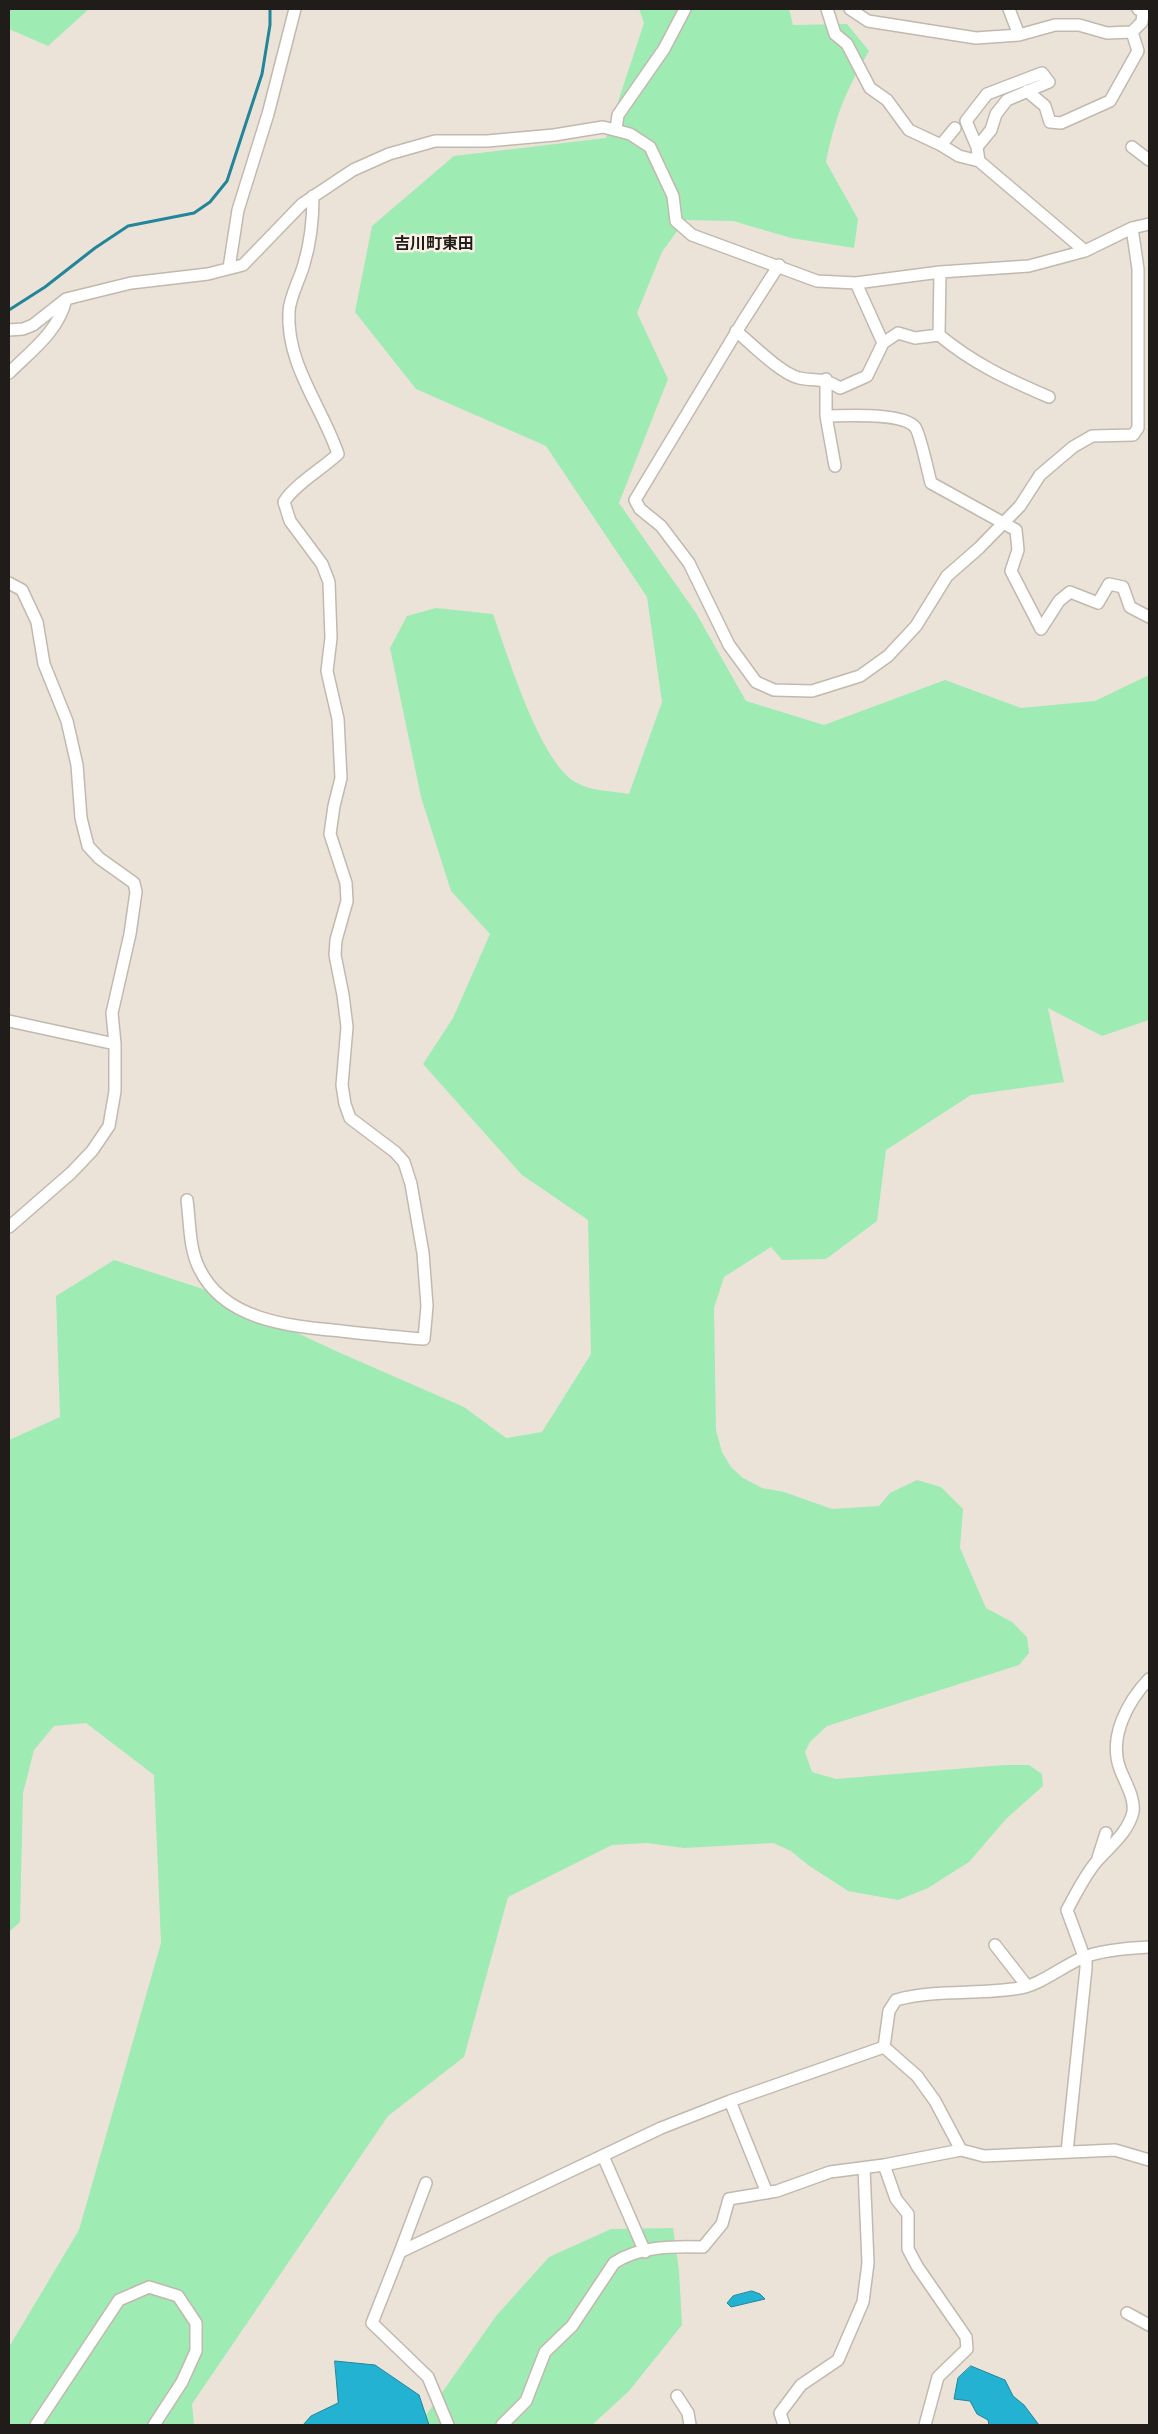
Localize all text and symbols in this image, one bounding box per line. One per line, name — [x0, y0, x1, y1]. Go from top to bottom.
district label: 吉川町東田 — [394, 234, 474, 254]

